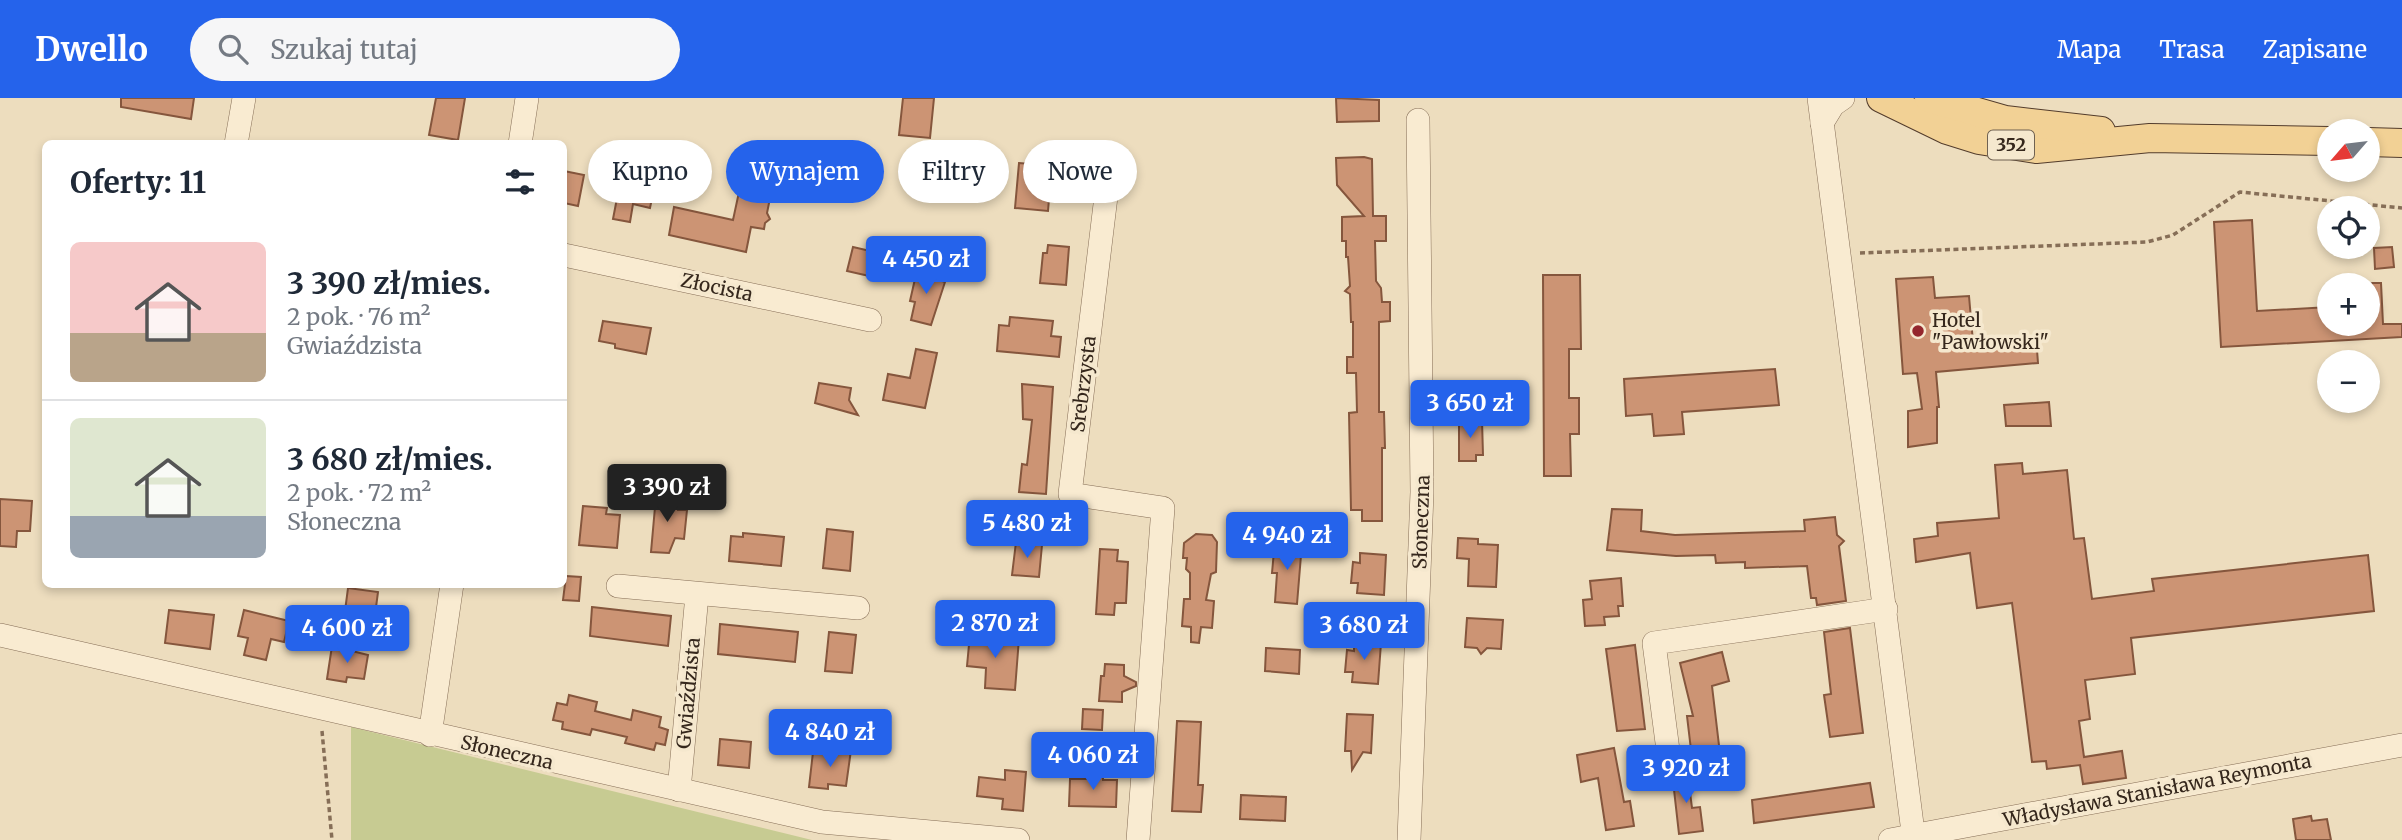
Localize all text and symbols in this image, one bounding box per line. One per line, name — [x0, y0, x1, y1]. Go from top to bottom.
search box — [190, 18, 680, 81]
text: Dwello — [35, 29, 148, 70]
icon: search — [214, 30, 252, 68]
text: Szukaj tutaj — [270, 33, 418, 66]
text: Mapa — [2057, 34, 2121, 65]
text: Trasa — [2159, 34, 2225, 65]
text: Zapisane — [2263, 34, 2367, 65]
north arrow — [2317, 119, 2380, 182]
map controls — [2317, 119, 2380, 413]
road number: 352 — [1988, 130, 2034, 160]
chip: Kupno — [588, 140, 712, 203]
chip: Wynajem — [726, 140, 884, 203]
chip: Filtry — [898, 140, 1009, 203]
chip: Nowe — [1023, 140, 1137, 203]
text: Oferty: 11 — [70, 163, 206, 201]
icon: filters — [501, 163, 539, 201]
button: locate — [2317, 196, 2380, 259]
pin: 4 450 zł — [854, 236, 998, 296]
text: 4 450 zł — [882, 244, 970, 273]
text: 3 390 zł/mies. — [287, 264, 491, 302]
street label: Złocista — [679, 268, 755, 306]
icon: home — [126, 270, 210, 354]
button: + — [2317, 273, 2380, 336]
text: 2 pok. · 76 m² — [287, 302, 430, 331]
place label: Hotel "Pawłowski" — [1932, 308, 2049, 354]
marker: Hotel "Pawłowski" — [1910, 323, 1926, 339]
text: Gwiaździsta — [287, 331, 422, 360]
street label: Srebrzysta — [1065, 334, 1101, 434]
button: − — [2317, 350, 2380, 413]
pin: 3 650 zł — [1398, 380, 1542, 440]
text: 3 650 zł — [1426, 388, 1514, 417]
text: 3 680 zł/mies. — [287, 440, 493, 478]
icon: home — [126, 446, 210, 530]
pin: 3 390 zł — [595, 464, 739, 524]
text: 3 390 zł — [623, 472, 711, 501]
street label: Słoneczna — [1407, 474, 1435, 570]
text: 2 pok. · 72 m² — [287, 478, 431, 507]
pin: 5 480 zł — [955, 500, 1099, 560]
text: Słoneczna — [287, 507, 401, 536]
text: 5 480 zł — [982, 508, 1072, 537]
pin: 4 940 zł — [1215, 512, 1359, 572]
text: 4 940 zł — [1242, 520, 1332, 549]
pin: 2 870 zł — [923, 601, 1067, 660]
pin: 3 680 zł — [1292, 602, 1436, 662]
pin: 4 600 zł — [275, 606, 419, 665]
text: 2 870 zł — [951, 608, 1039, 637]
text: 3 680 zł — [1320, 610, 1408, 639]
text: 4 600 zł — [301, 613, 393, 642]
street label: Gwiaździsta — [671, 636, 705, 750]
pin: 4 840 zł — [758, 710, 902, 769]
text: 4 840 zł — [785, 717, 875, 746]
street label: Słoneczna — [458, 730, 556, 774]
pin: 4 060 zł — [1021, 732, 1165, 792]
text: 4 060 zł — [1047, 740, 1139, 769]
pin: 3 920 zł — [1614, 746, 1758, 805]
street label: Władysława Stanisława Reymonta — [2000, 748, 2313, 832]
text: 3 920 zł — [1642, 753, 1730, 782]

